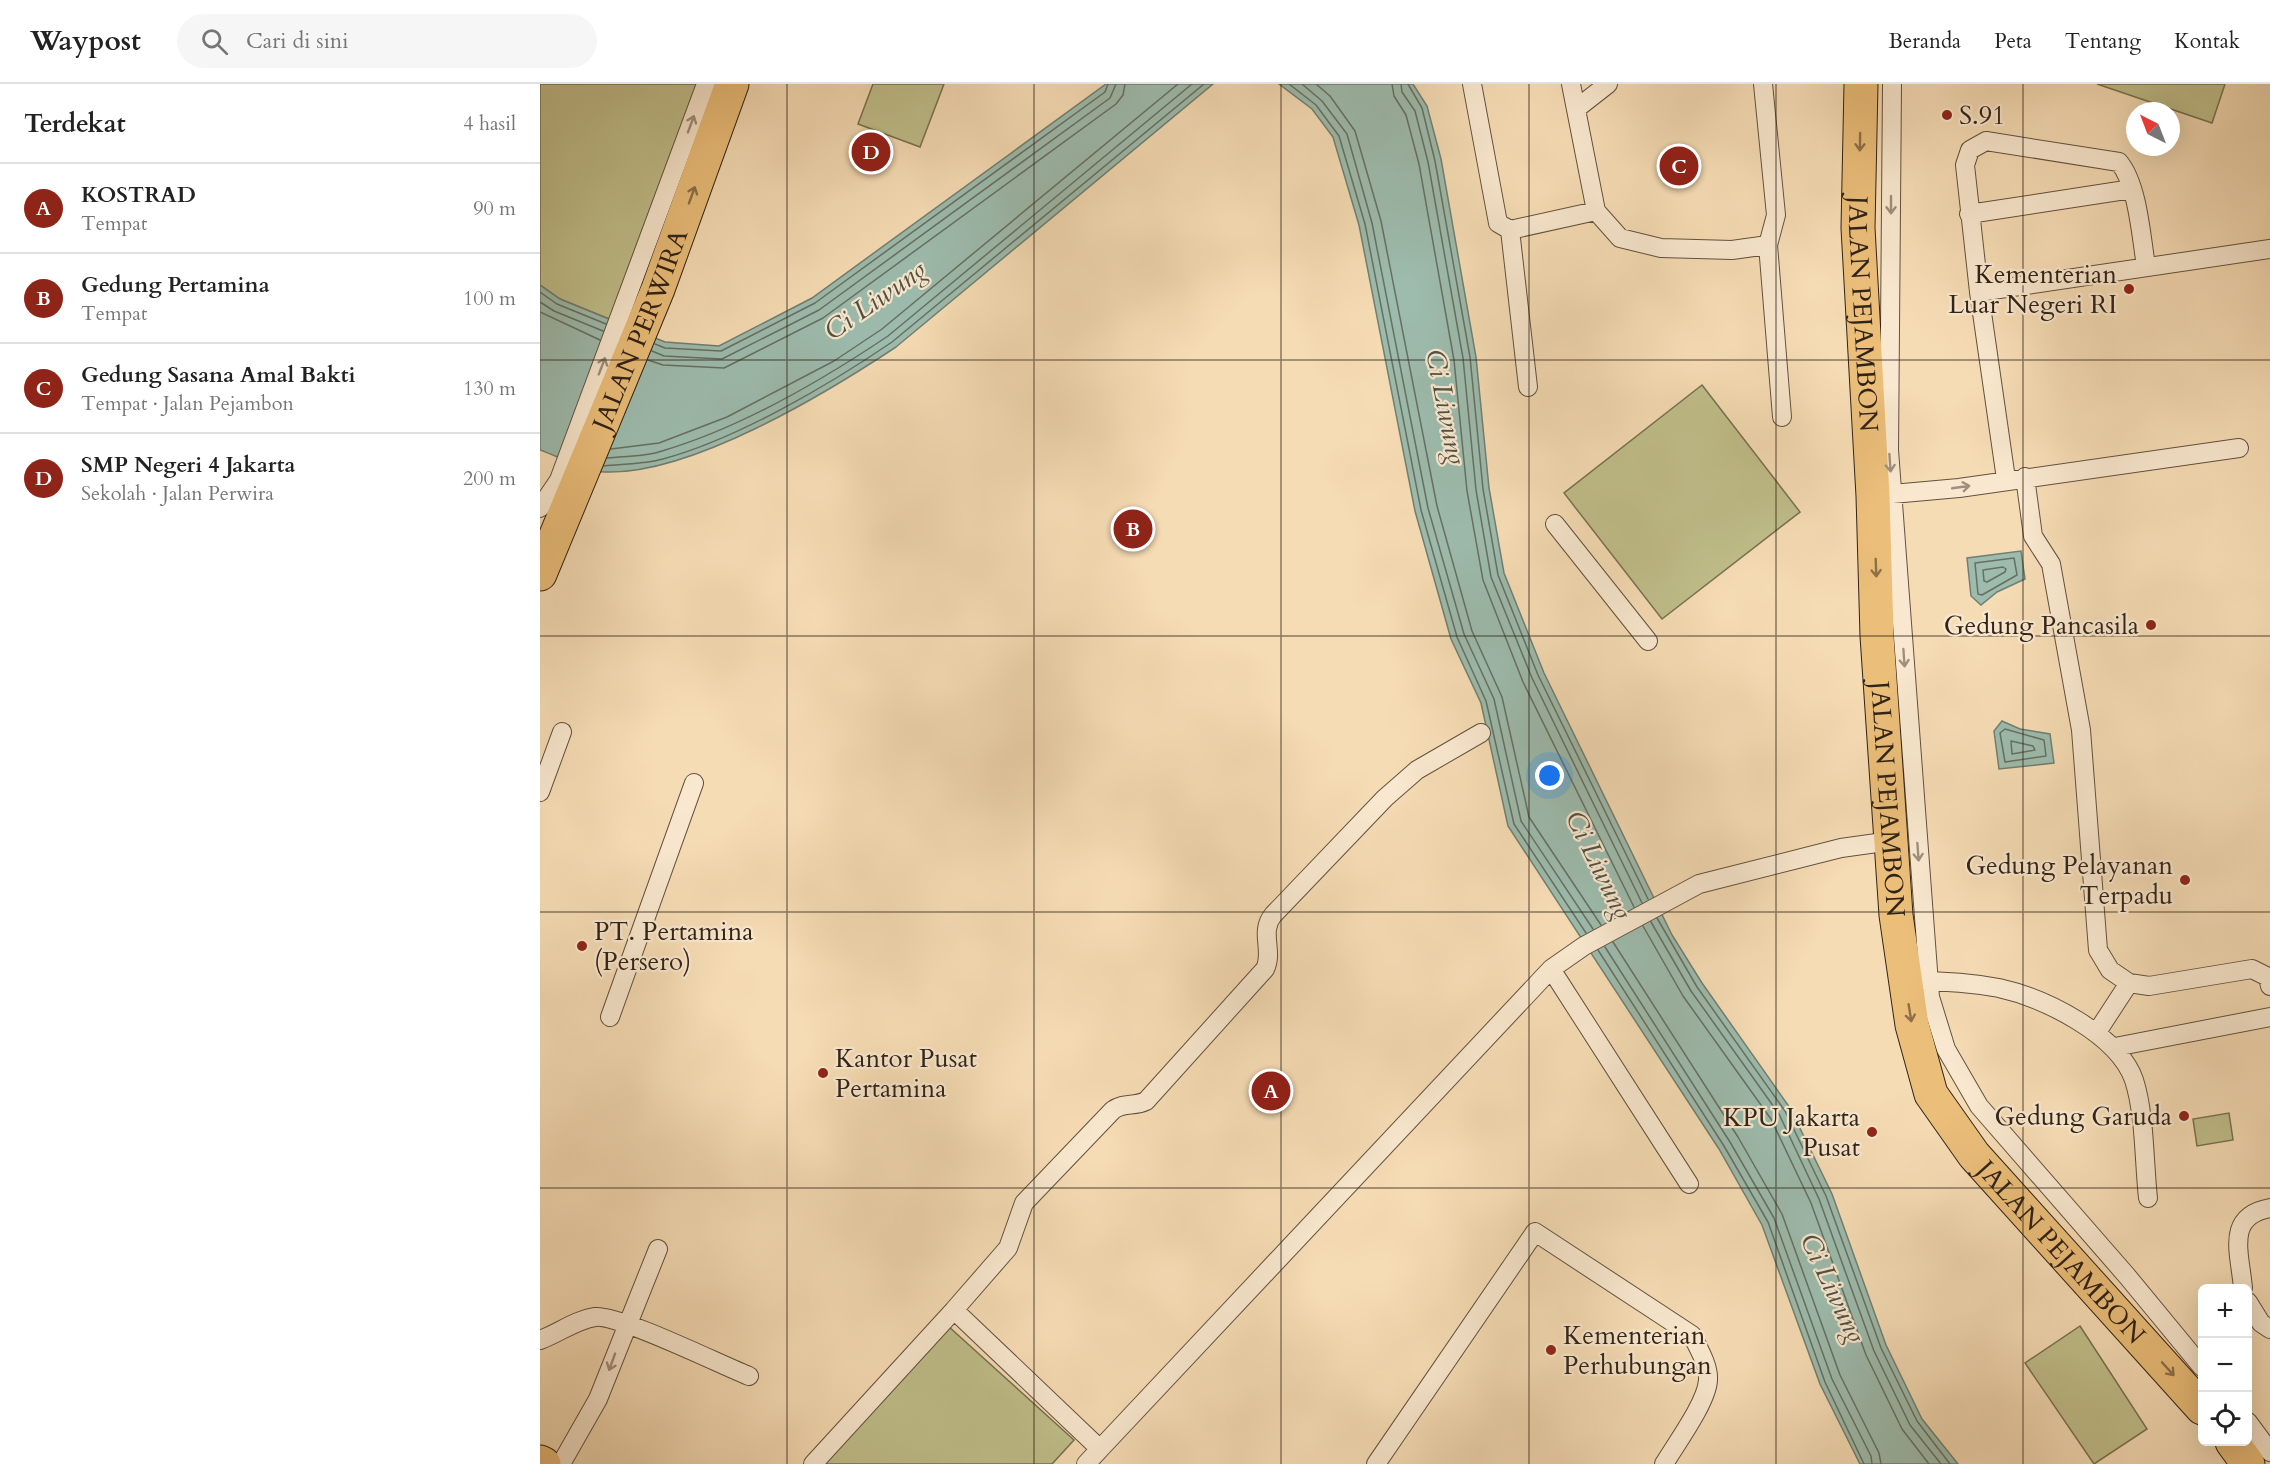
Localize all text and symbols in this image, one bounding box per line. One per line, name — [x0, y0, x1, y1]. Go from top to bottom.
search box — [177, 14, 597, 68]
text: Waypost — [30, 22, 141, 60]
icon: search — [198, 25, 231, 58]
text: Cari di sini — [246, 26, 349, 56]
text: Beranda — [1888, 27, 1961, 56]
text: Peta — [1994, 27, 2032, 56]
text: Tentang — [2065, 27, 2141, 56]
text: Kontak — [2174, 27, 2240, 56]
place label: S.91 — [1959, 98, 2005, 133]
north arrow — [2126, 102, 2180, 156]
text: Terdekat — [24, 106, 126, 141]
marker: S.91 — [1940, 108, 1954, 122]
text: 4 hasil — [463, 110, 516, 137]
one-way arrow — [687, 115, 698, 134]
pin: D — [852, 130, 890, 174]
one-way arrow — [1854, 132, 1865, 152]
pin: C — [1660, 144, 1698, 188]
text: KOSTRAD — [81, 180, 196, 210]
one-way arrow — [687, 186, 698, 205]
street label: JALAN PEJAMBON — [1840, 191, 1886, 433]
text: A — [36, 195, 51, 222]
text: 90 m — [473, 195, 516, 222]
one-way arrow — [1885, 195, 1897, 215]
text: Tempat — [81, 210, 147, 237]
street label: JALAN PERWIRA — [583, 224, 696, 440]
water label: Ci Liwung — [817, 252, 934, 349]
place label: Kementerian Luar Negeri RI — [1948, 257, 2117, 322]
text: Gedung Pertamina — [81, 270, 270, 300]
marker: Kementerian Luar Negeri RI — [2122, 282, 2136, 296]
text: B — [36, 285, 51, 312]
text: 100 m — [463, 285, 516, 312]
text: Tempat — [81, 300, 147, 327]
water label: Ci Liwung — [1416, 346, 1475, 468]
one-way arrow — [597, 357, 608, 376]
text: Gedung Sasana Amal Bakti — [81, 360, 355, 390]
text: C — [36, 375, 51, 402]
text: 130 m — [463, 375, 516, 402]
text: Tempat · Jalan Pejambon — [81, 390, 294, 417]
text: SMP Negeri 4 Jakarta — [81, 450, 295, 480]
one-way arrow — [1885, 453, 1896, 473]
text: D — [35, 465, 52, 492]
text: 200 m — [463, 465, 516, 492]
text: Sekolah · Jalan Perwira — [81, 480, 274, 507]
one-way arrow — [1951, 481, 1971, 492]
pin: B — [1114, 506, 1152, 552]
one-way arrow — [1870, 558, 1881, 578]
place label: Gedung Pancasila — [1944, 608, 2139, 643]
marker: Gedung Pancasila — [2144, 618, 2158, 632]
one-way arrow — [1899, 647, 1910, 667]
street label: JALAN PEJAMBON — [1862, 676, 1913, 918]
your location — [1535, 761, 1564, 790]
water label: Ci Liwung — [1556, 804, 1641, 926]
one-way arrow — [1913, 842, 1924, 862]
place label: Gedung Pelayanan Terpadu — [1965, 848, 2173, 913]
marker: Gedung Pelayanan Terpadu — [2178, 873, 2192, 887]
place label: PT. Pertamina (Persero) — [594, 914, 753, 979]
marker: PT. Pertamina (Persero) — [575, 939, 589, 953]
one-way arrow — [1905, 1003, 1916, 1023]
place label: Kantor Pusat Pertamina — [835, 1041, 977, 1106]
marker: Kantor Pusat Pertamina — [816, 1066, 830, 1080]
pin: A — [1252, 1068, 1290, 1114]
place label: Gedung Garuda — [1995, 1099, 2172, 1134]
place label: KPU Jakarta Pusat — [1723, 1100, 1860, 1165]
marker: Gedung Garuda — [2177, 1109, 2191, 1123]
marker: KPU Jakarta Pusat — [1865, 1125, 1879, 1139]
street label: JALAN PEJAMBON — [1966, 1150, 2153, 1352]
water label: Ci Liwung — [1791, 1227, 1874, 1349]
map controls — [2198, 1284, 2252, 1446]
button: + — [2198, 1284, 2252, 1338]
place label: Kementerian Perhubungan — [1563, 1318, 1712, 1383]
button: − — [2198, 1338, 2252, 1392]
marker: Kementerian Perhubungan — [1544, 1343, 1558, 1357]
one-way arrow — [606, 1352, 617, 1371]
one-way arrow — [2161, 1361, 2175, 1376]
button: locate — [2198, 1392, 2252, 1446]

